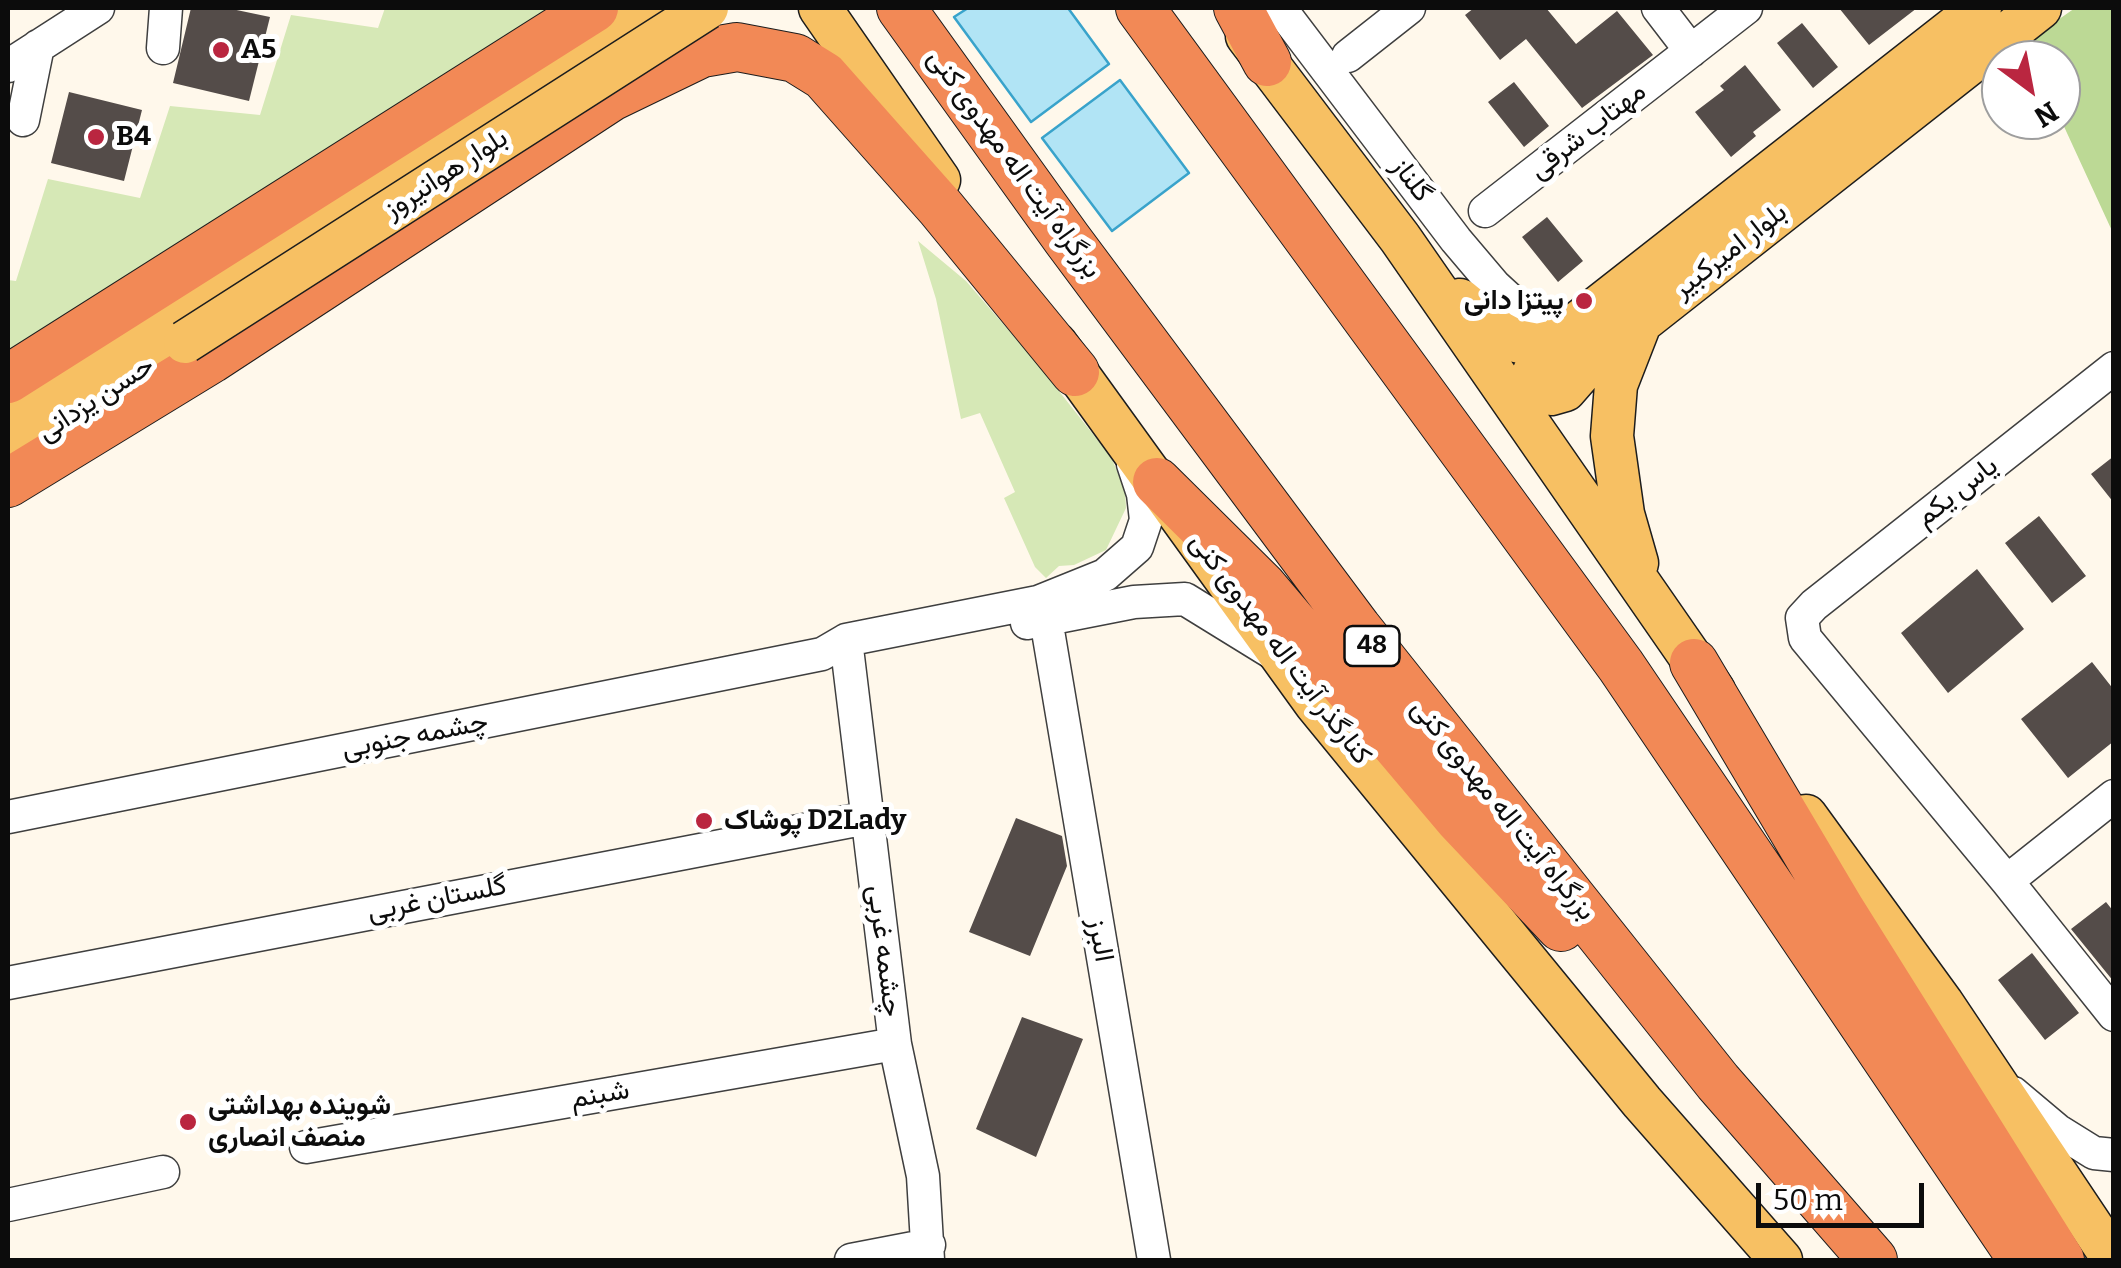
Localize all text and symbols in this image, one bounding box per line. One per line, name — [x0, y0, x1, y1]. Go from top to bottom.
place label: A5 — [241, 33, 276, 67]
marker: A5 — [210, 39, 232, 61]
north arrow — [1981, 40, 2081, 140]
street label: بزرگراه آیت اله مهدوی کنی — [920, 43, 1108, 285]
street label: مهتاب شرقی — [1523, 75, 1653, 187]
text: N — [2028, 94, 2064, 134]
place label: B4 — [116, 120, 151, 154]
street label: بلوار هوانیروز — [378, 121, 514, 227]
marker: B4 — [85, 126, 107, 148]
street label: گلناز — [1383, 151, 1439, 209]
street label: بلوار امیرکبیر — [1666, 196, 1794, 306]
place label: پیتزا دانی — [1464, 284, 1564, 318]
marker: پیتزا دانی — [1573, 290, 1595, 312]
street label: حسن یزدانی — [31, 349, 161, 449]
street label: یاس یکم — [1909, 449, 2005, 535]
street label: کنارگذر آیت اله مهدوی کنی — [1182, 526, 1378, 772]
road number: 48 — [1344, 626, 1400, 666]
street label: بزرگراه آیت اله مهدوی کنی — [1403, 692, 1603, 928]
street label: چشمه جنوبی — [339, 705, 491, 767]
place label: پوشاک D2Lady — [724, 804, 906, 838]
marker: پوشاک D2Lady — [693, 810, 715, 832]
street label: گلستان غربی — [364, 869, 510, 929]
street label: چشمه غربی — [859, 883, 909, 1019]
street label: البرز — [1080, 915, 1120, 965]
street label: شبنم — [568, 1073, 632, 1117]
place label: شوینده بهداشتی منصف انصاری — [208, 1089, 391, 1155]
marker: شوینده بهداشتی منصف انصاری — [177, 1111, 199, 1133]
scale bar — [1761, 1163, 1928, 1225]
text: 50 m — [1773, 1182, 1843, 1218]

